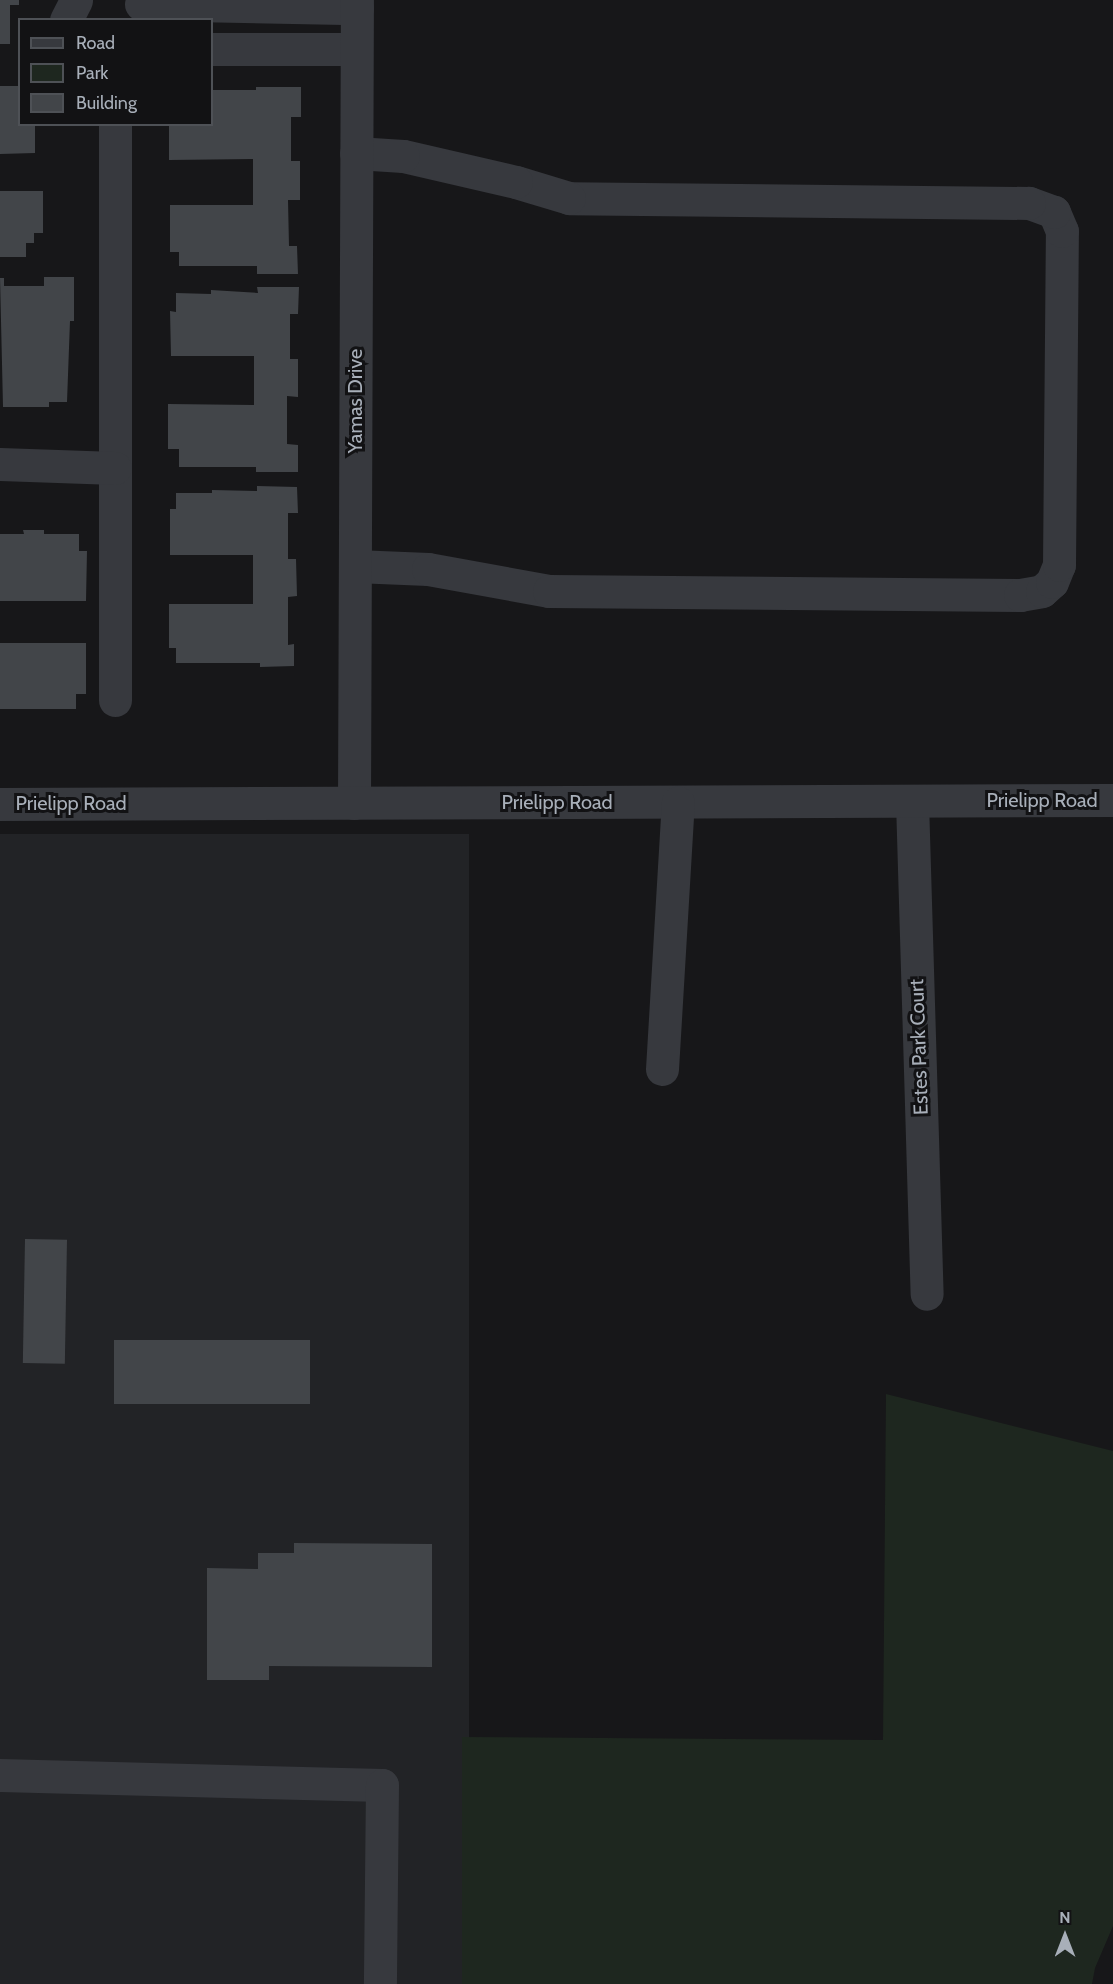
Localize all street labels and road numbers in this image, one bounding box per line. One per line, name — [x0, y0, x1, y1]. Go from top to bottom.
street label: Yamas Drive — [343, 349, 367, 453]
street label: Prielipp Road — [986, 788, 1098, 812]
street label: Prielipp Road — [501, 790, 613, 814]
street label: Prielipp Road — [15, 791, 127, 815]
street label: Estes Park Court — [905, 979, 933, 1115]

